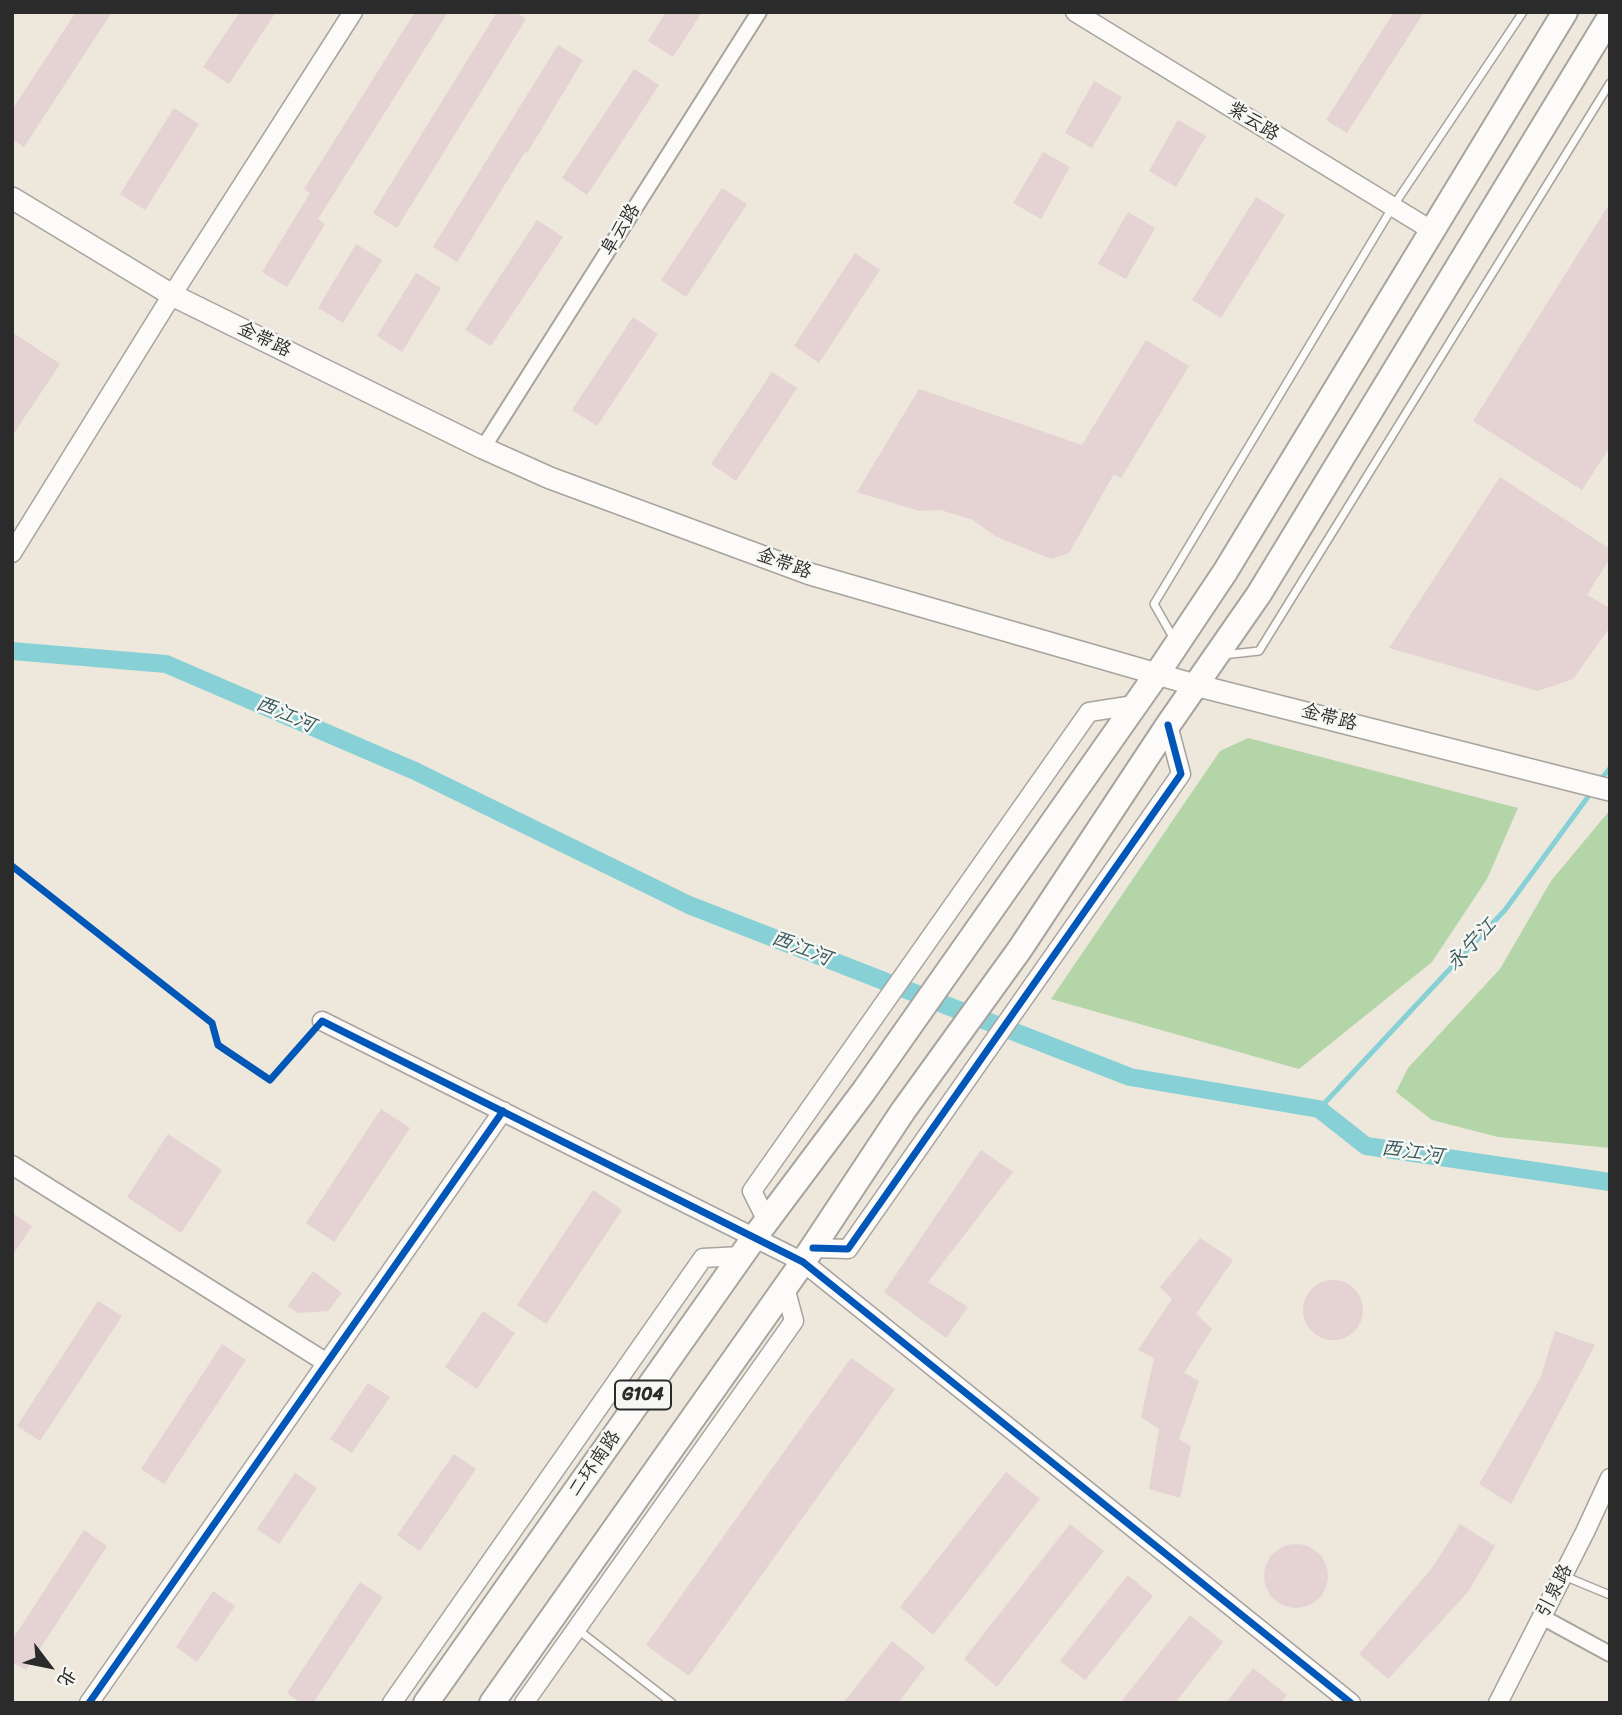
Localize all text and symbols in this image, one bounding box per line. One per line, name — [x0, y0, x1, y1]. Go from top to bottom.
street label: 紫云路 — [1223, 97, 1283, 147]
street label: 阜云路 — [596, 200, 646, 260]
street label: 金带路 — [233, 317, 295, 363]
street label: 金带路 — [753, 544, 815, 584]
water label: 西江河 — [251, 691, 319, 739]
street label: 金带路 — [1299, 700, 1359, 736]
water label: 永宁江 — [1441, 913, 1503, 977]
water label: 西江河 — [767, 926, 835, 972]
water label: 西江河 — [1379, 1136, 1445, 1170]
road number: G104 — [615, 1380, 671, 1410]
street label: 二环南路 — [564, 1426, 626, 1502]
street label: 引泉路 — [1532, 1560, 1578, 1622]
north arrow — [14, 1631, 84, 1701]
text: 北 — [48, 1661, 86, 1694]

